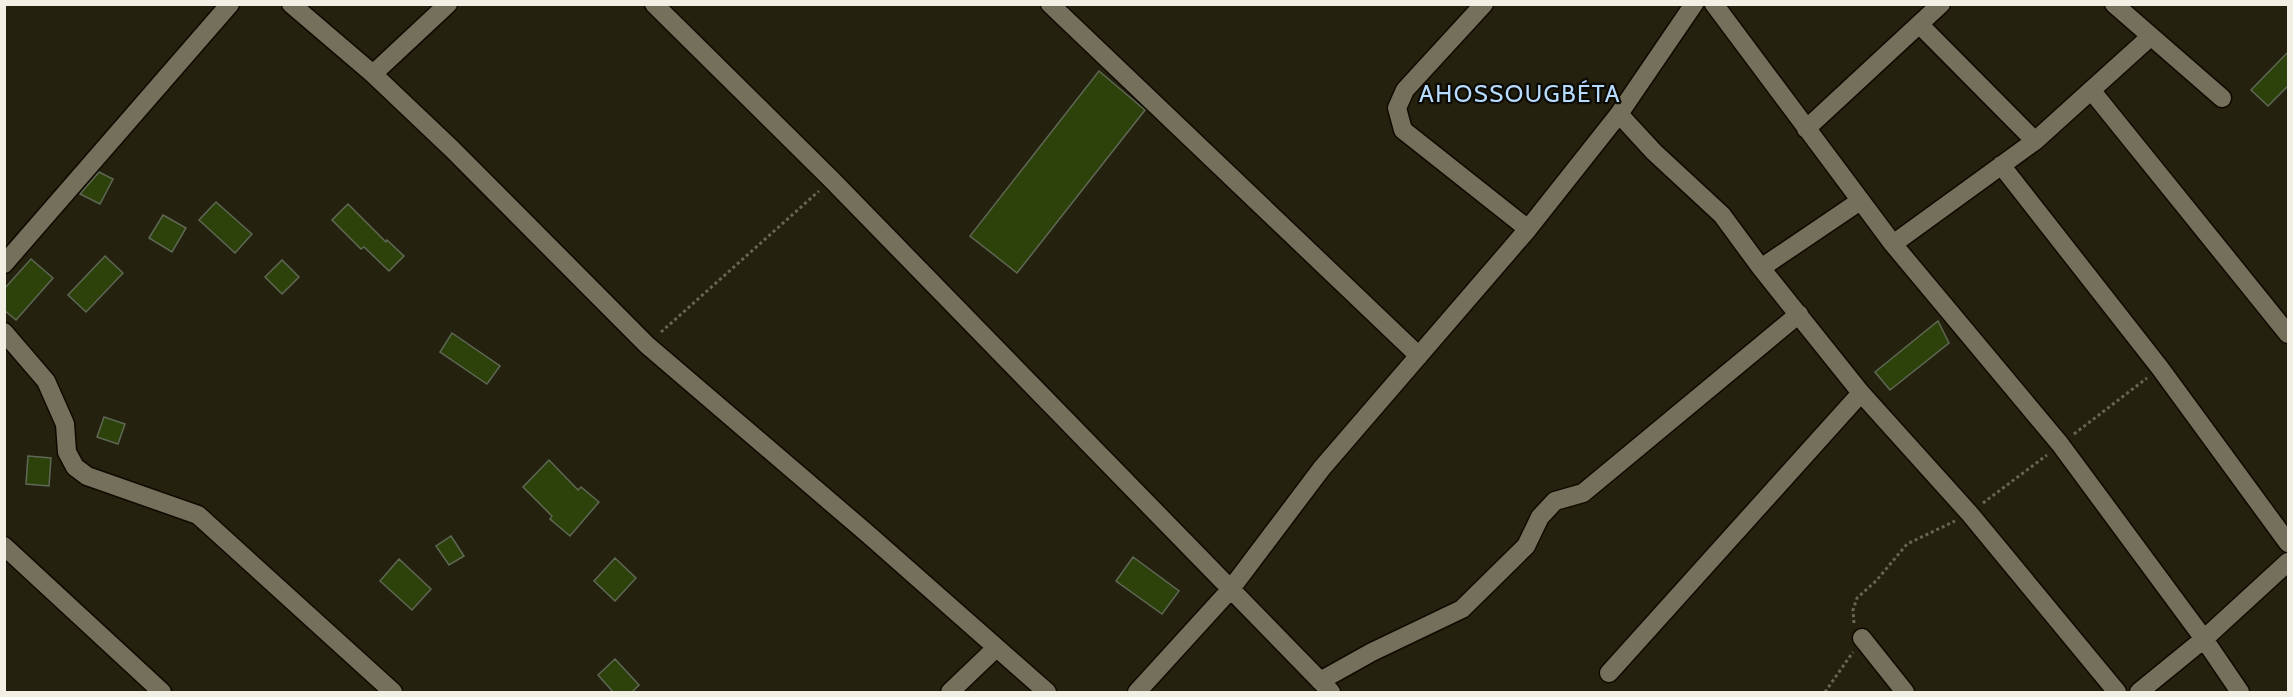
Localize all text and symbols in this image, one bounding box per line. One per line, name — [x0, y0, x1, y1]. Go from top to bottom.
district label: AHOSSOUGBÉTA — [1419, 79, 1621, 108]

